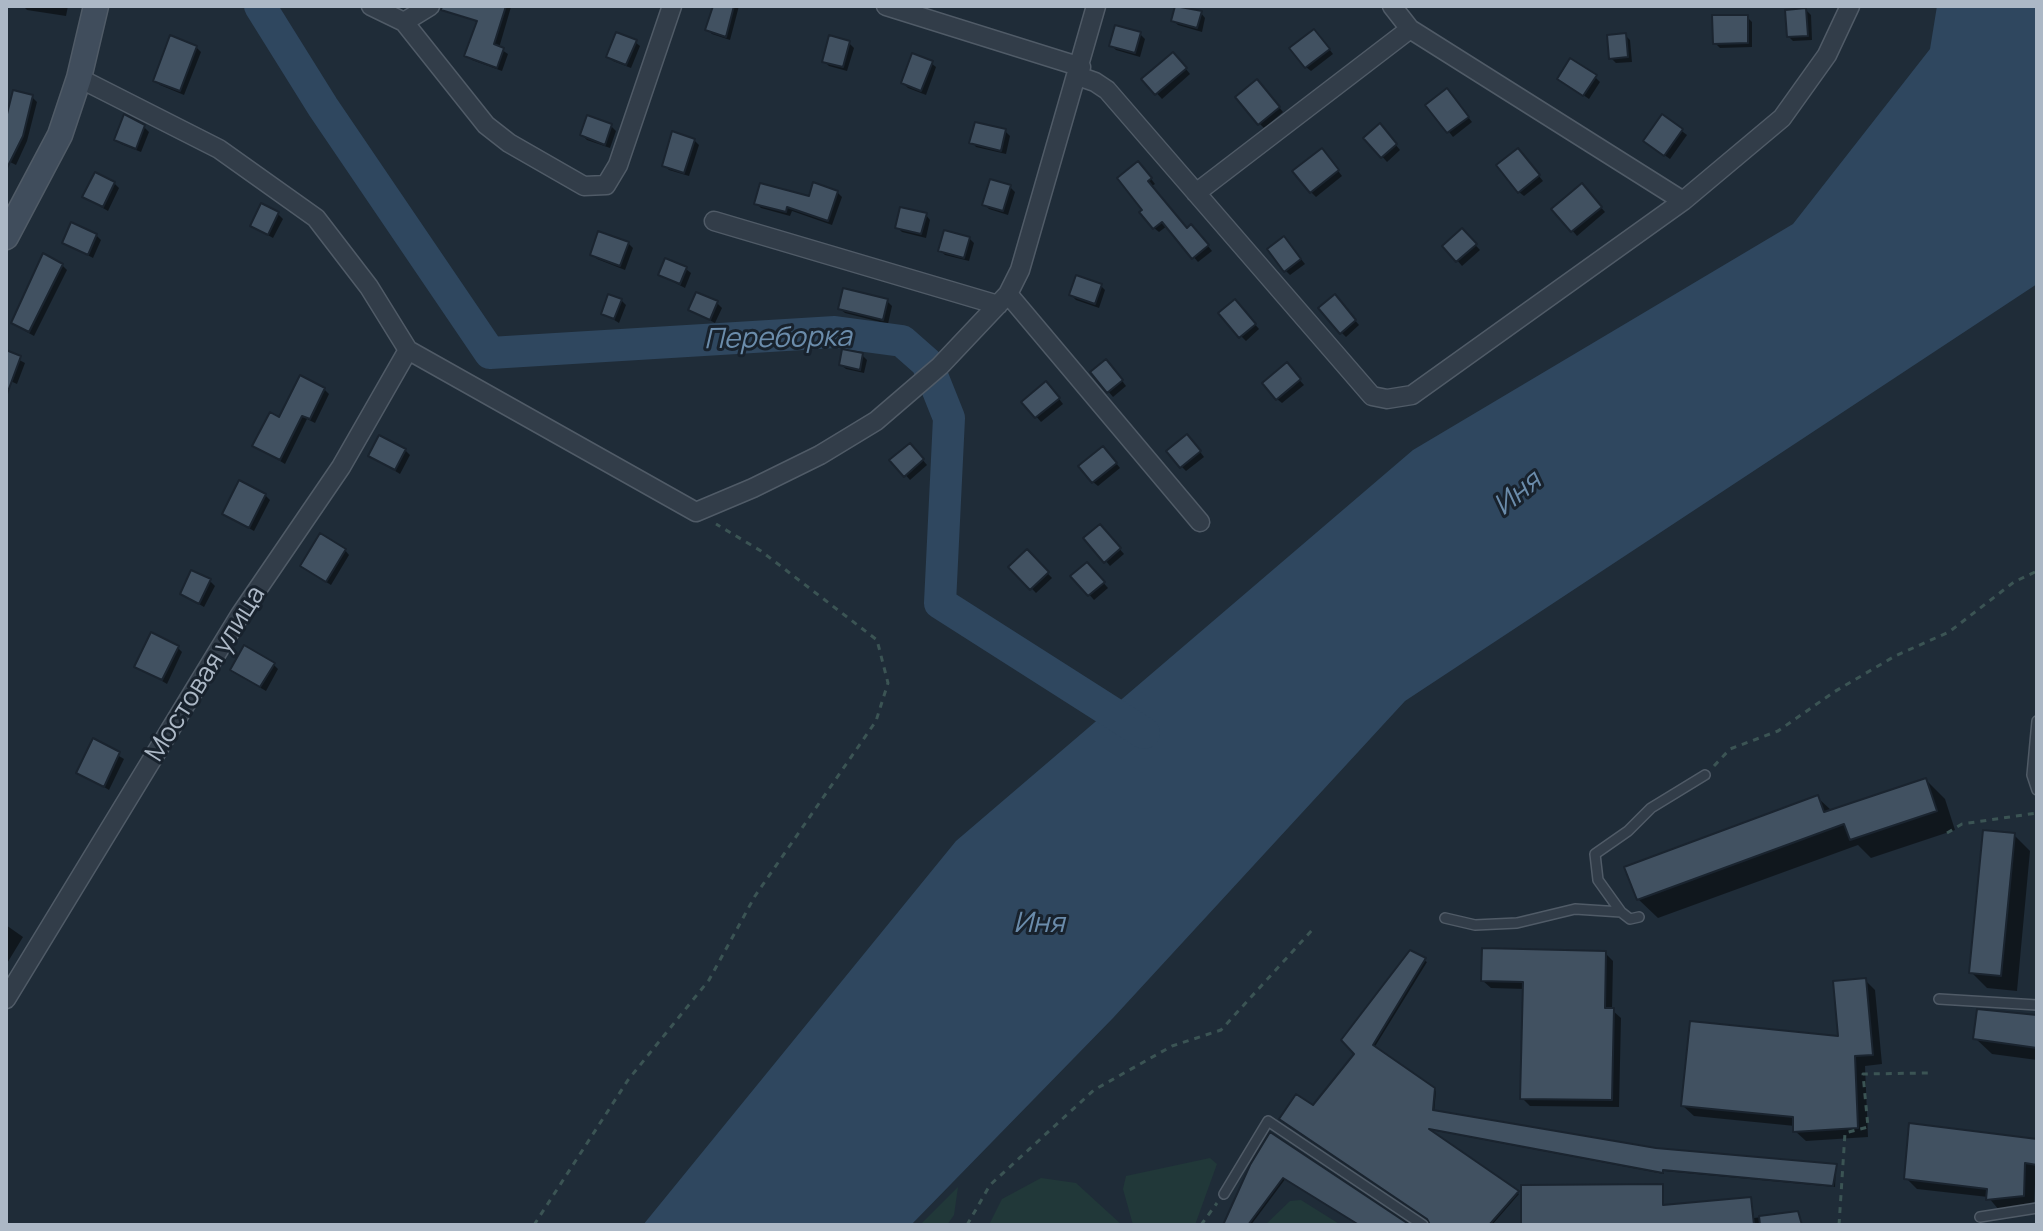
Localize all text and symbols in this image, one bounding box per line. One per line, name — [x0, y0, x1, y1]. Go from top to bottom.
water label: Переборка — [704, 321, 852, 357]
water label: Иня — [1488, 465, 1548, 523]
street label: Мостовая улица — [140, 581, 272, 767]
water label: Иня — [1013, 907, 1065, 941]

